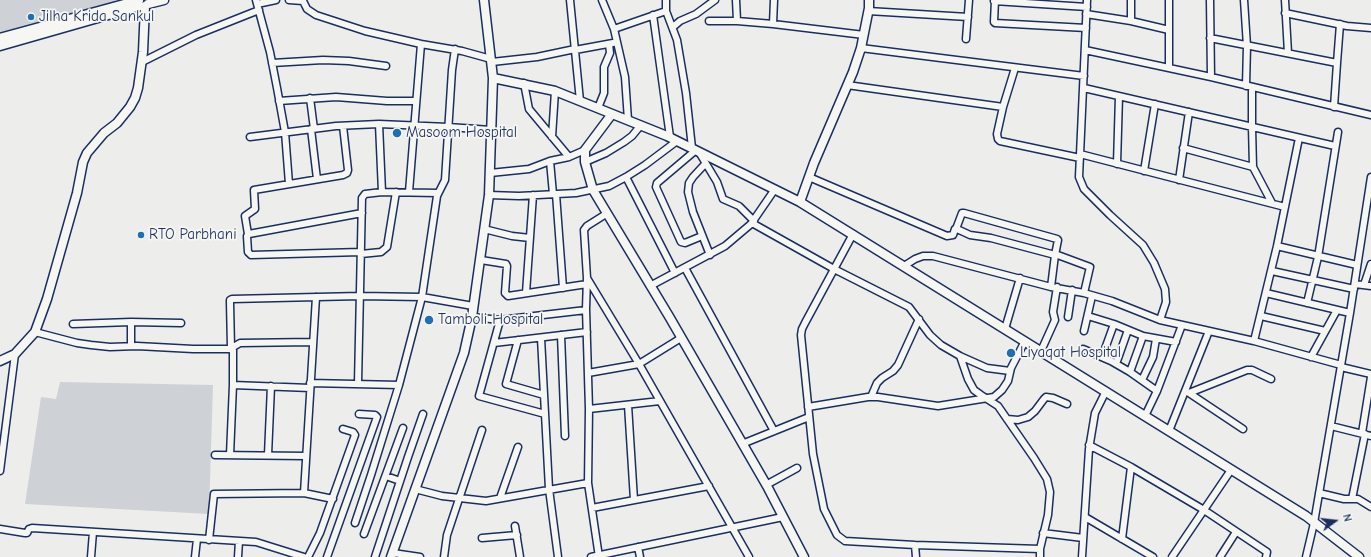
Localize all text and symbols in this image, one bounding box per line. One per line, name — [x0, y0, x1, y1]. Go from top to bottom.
place label: Jilha Krida Sankul — [39, 8, 154, 26]
marker: Jilha Krida Sankul — [26, 12, 36, 22]
place label: Masoom Hospital — [406, 124, 517, 142]
marker: Masoom Hospital — [391, 127, 403, 139]
place label: RTO Parbhani — [149, 226, 237, 244]
marker: RTO Parbhani — [136, 230, 146, 240]
place label: Tamboli Hospital — [438, 311, 543, 329]
marker: Tamboli Hospital — [423, 314, 435, 326]
place label: Liyaqat Hospital — [1020, 344, 1121, 362]
marker: Liyaqat Hospital — [1005, 347, 1017, 359]
north arrow — [1315, 501, 1355, 541]
text: N — [1340, 513, 1354, 523]

